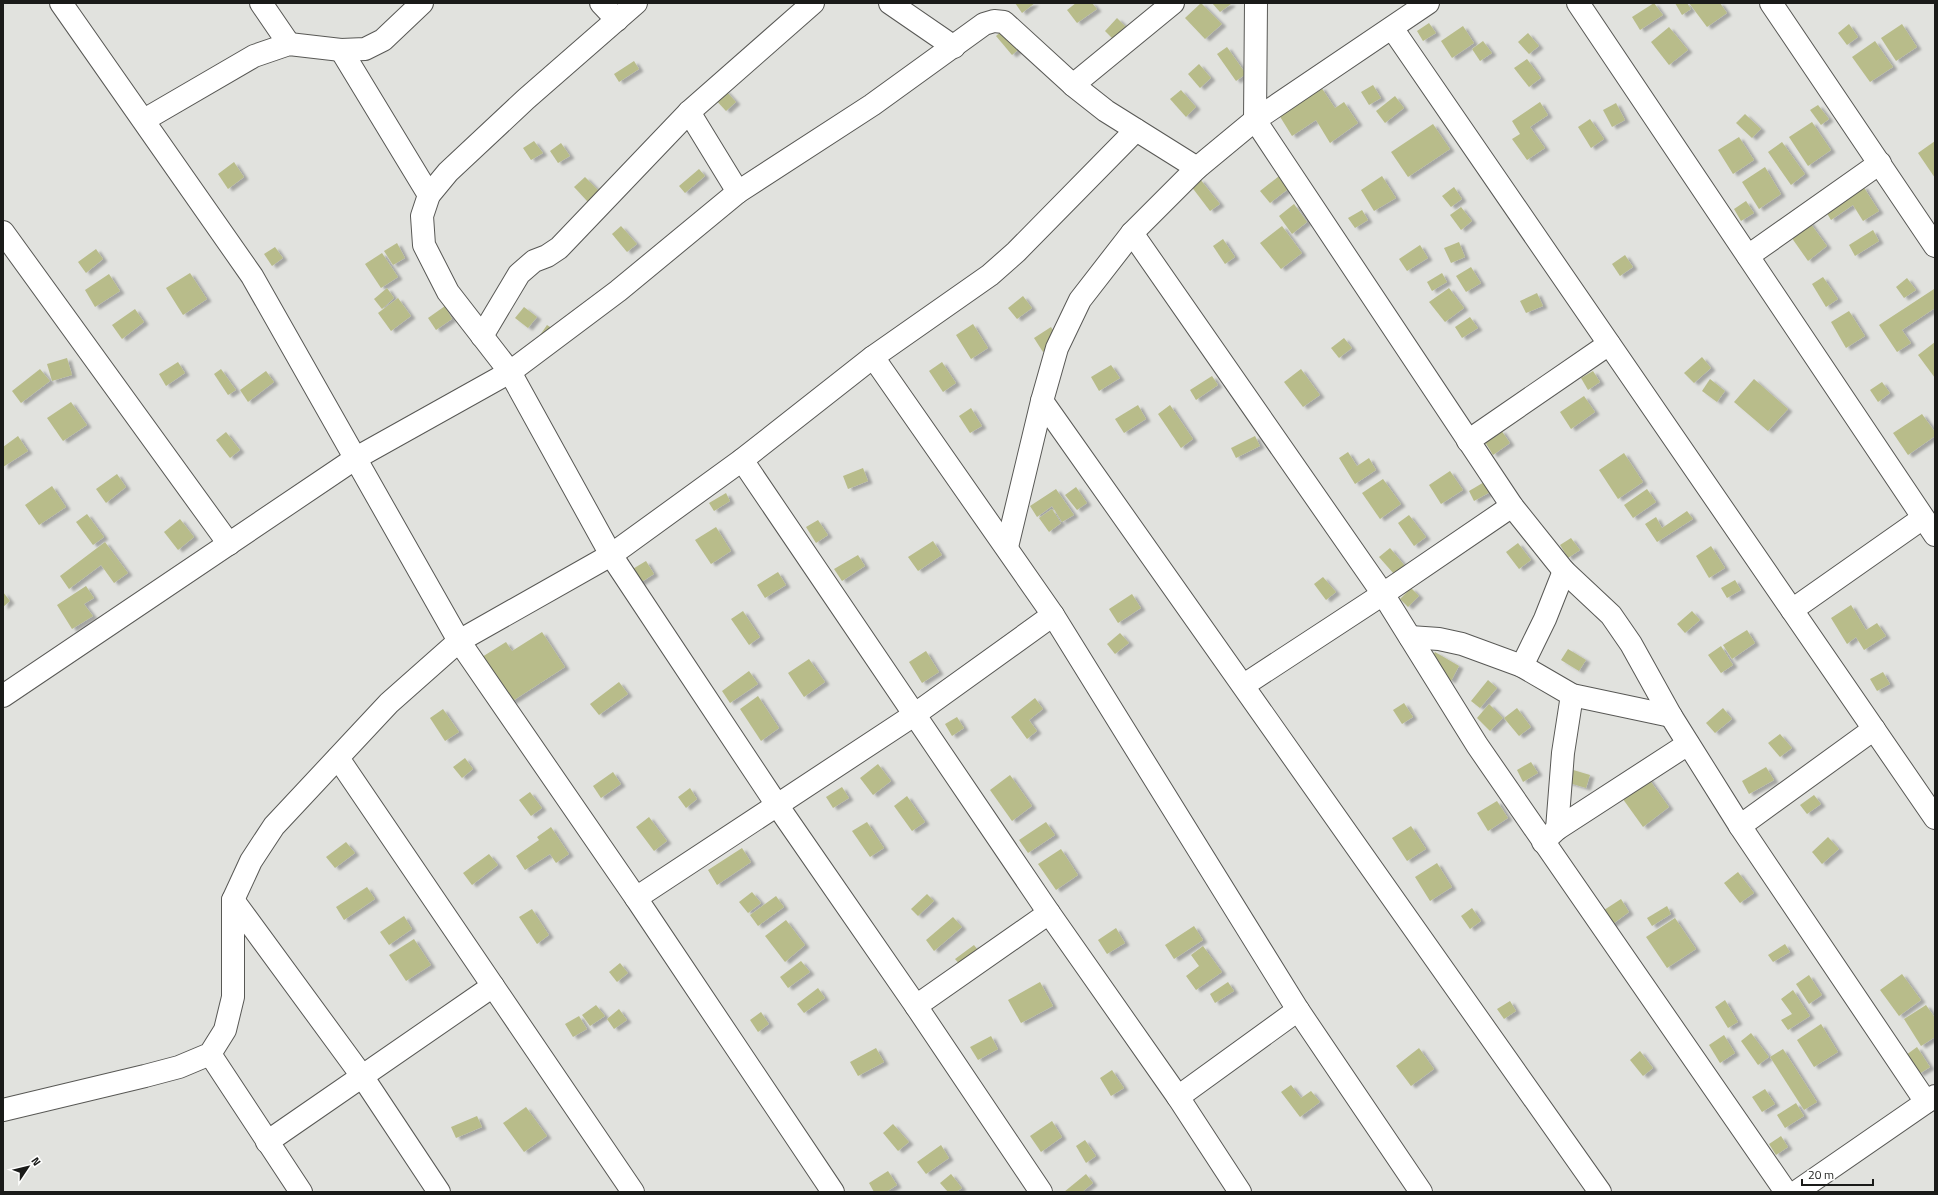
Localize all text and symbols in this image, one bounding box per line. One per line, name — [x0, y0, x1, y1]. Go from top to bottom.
north arrow — [8, 1147, 48, 1187]
text: N — [27, 1154, 45, 1169]
scale bar — [1802, 1161, 1873, 1187]
text: 20 m — [1808, 1165, 1834, 1184]

